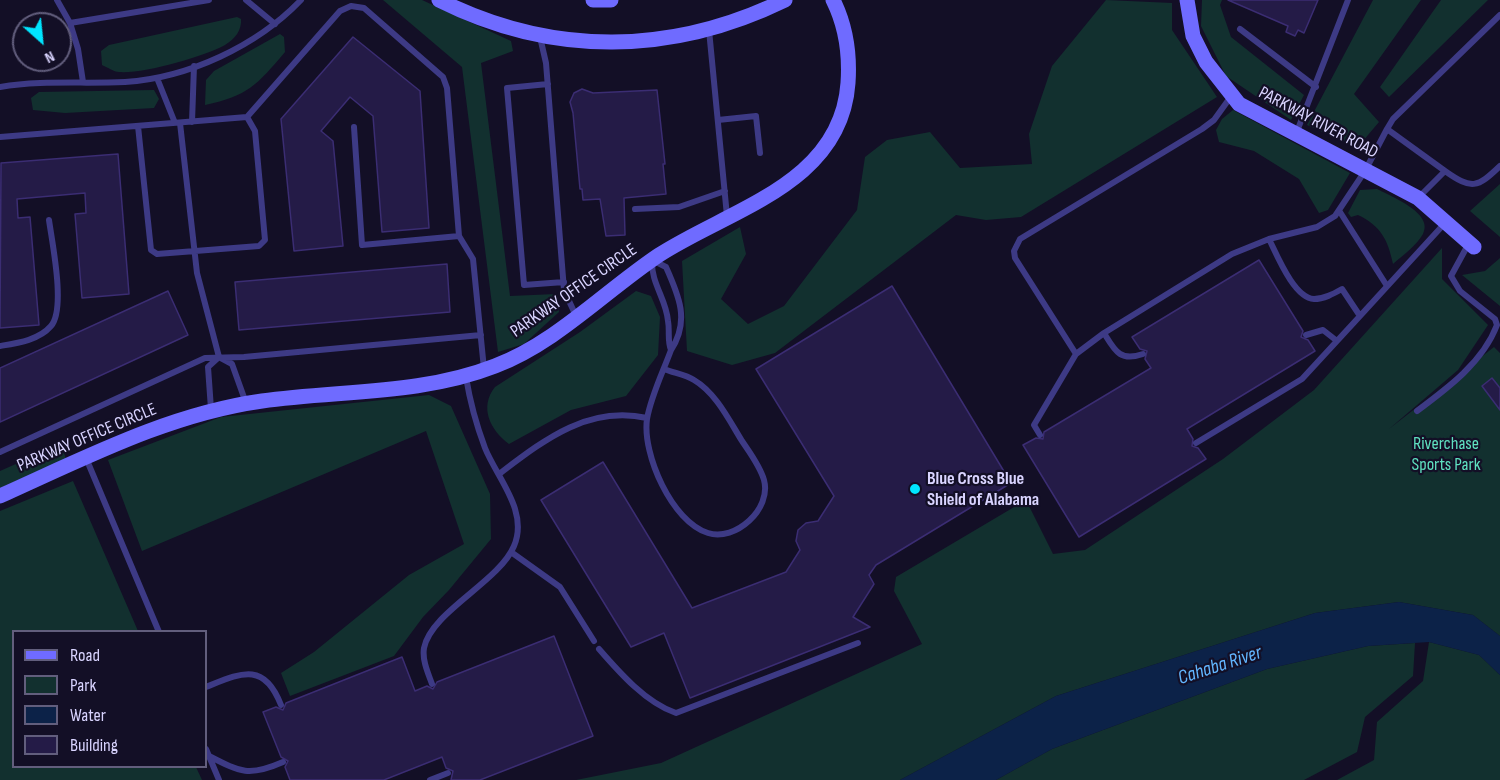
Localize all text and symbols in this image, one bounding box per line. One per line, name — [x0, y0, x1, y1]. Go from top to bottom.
north arrow — [12, 12, 72, 72]
text: N — [41, 46, 58, 67]
street label: PARKWAY RIVER ROAD — [1254, 82, 1382, 164]
street label: PARKWAY OFFICE CIRCLE — [507, 239, 641, 343]
street label: PARKWAY OFFICE CIRCLE — [14, 399, 160, 477]
park label: Riverchase Sports Park — [1411, 433, 1481, 476]
place label: Blue Cross Blue Shield of Alabama — [927, 468, 1039, 510]
marker: Blue Cross Blue Shield of Alabama — [908, 482, 922, 496]
legend — [12, 630, 207, 768]
water label: Cahaba River — [1175, 641, 1265, 691]
text: Road — [70, 645, 100, 666]
text: Park — [70, 675, 96, 696]
text: Water — [70, 705, 106, 726]
text: Building — [70, 735, 118, 756]

